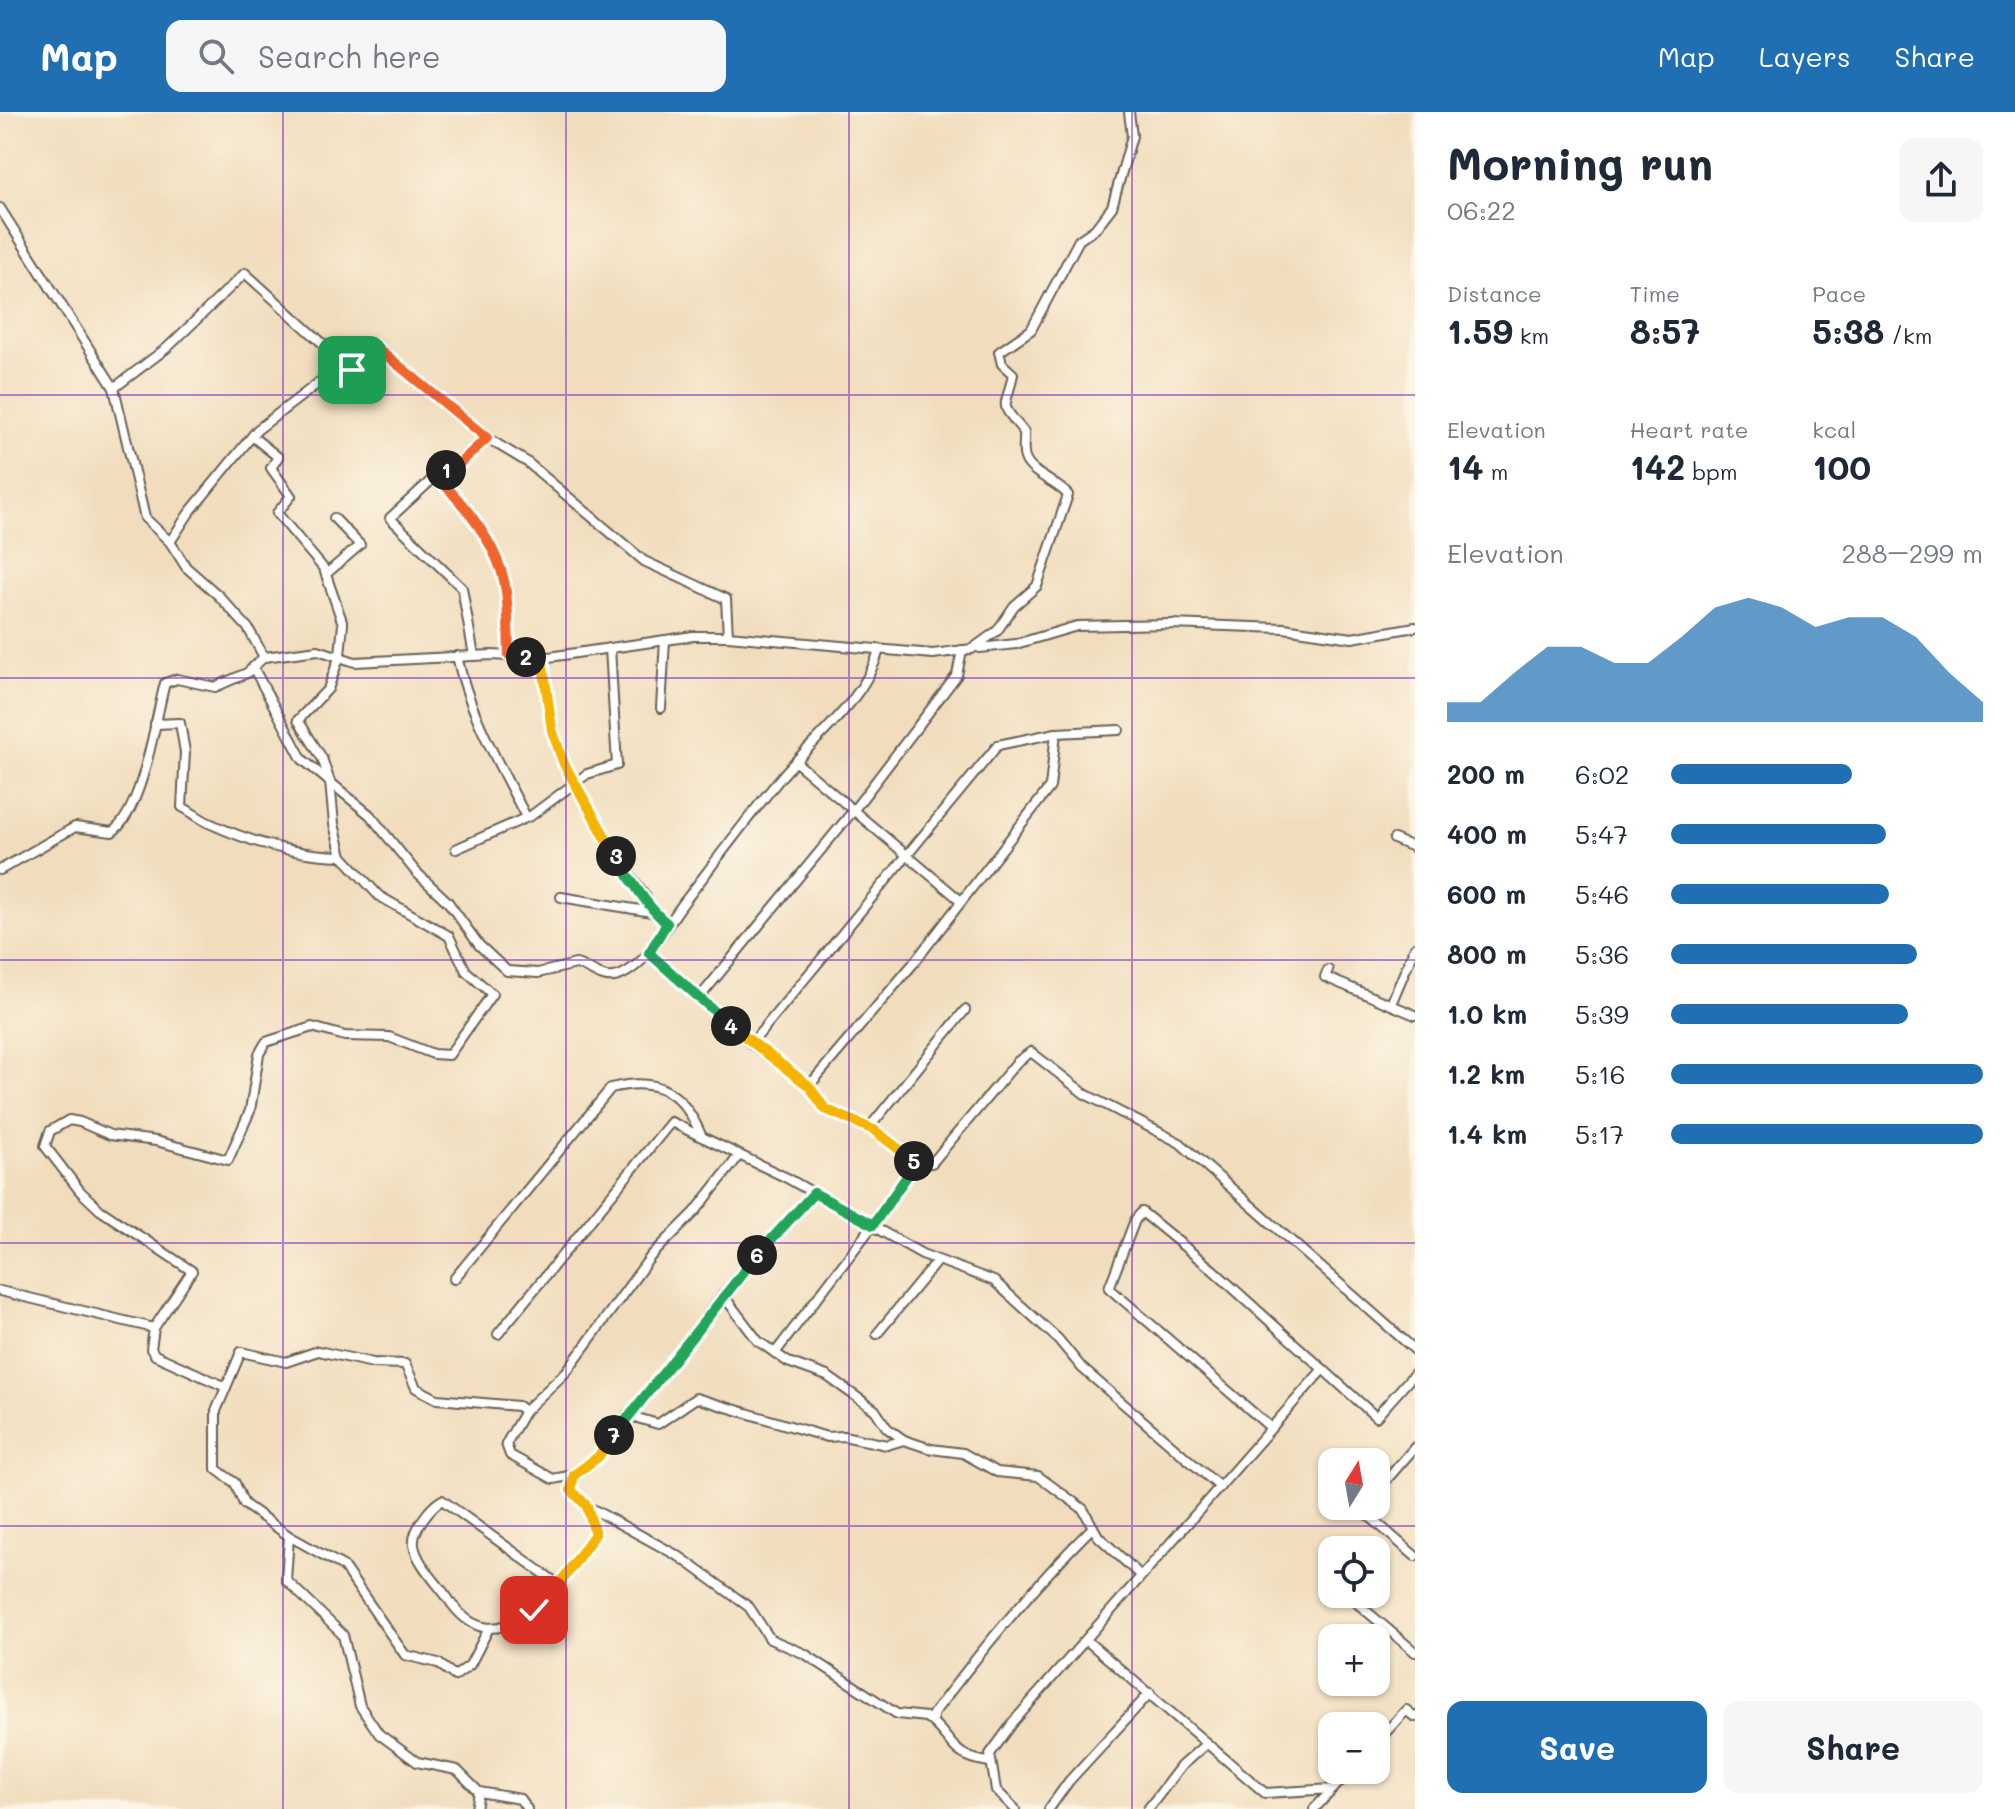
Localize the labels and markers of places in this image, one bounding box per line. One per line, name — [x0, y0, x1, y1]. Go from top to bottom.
pin — [318, 336, 386, 404]
pin: 1 — [426, 450, 466, 490]
pin: 2 — [506, 637, 546, 677]
pin: 3 — [596, 836, 636, 876]
pin: 4 — [711, 1006, 751, 1046]
pin: 5 — [894, 1141, 934, 1181]
pin: 6 — [737, 1235, 777, 1275]
pin: 7 — [594, 1415, 634, 1455]
pin — [500, 1576, 568, 1644]

